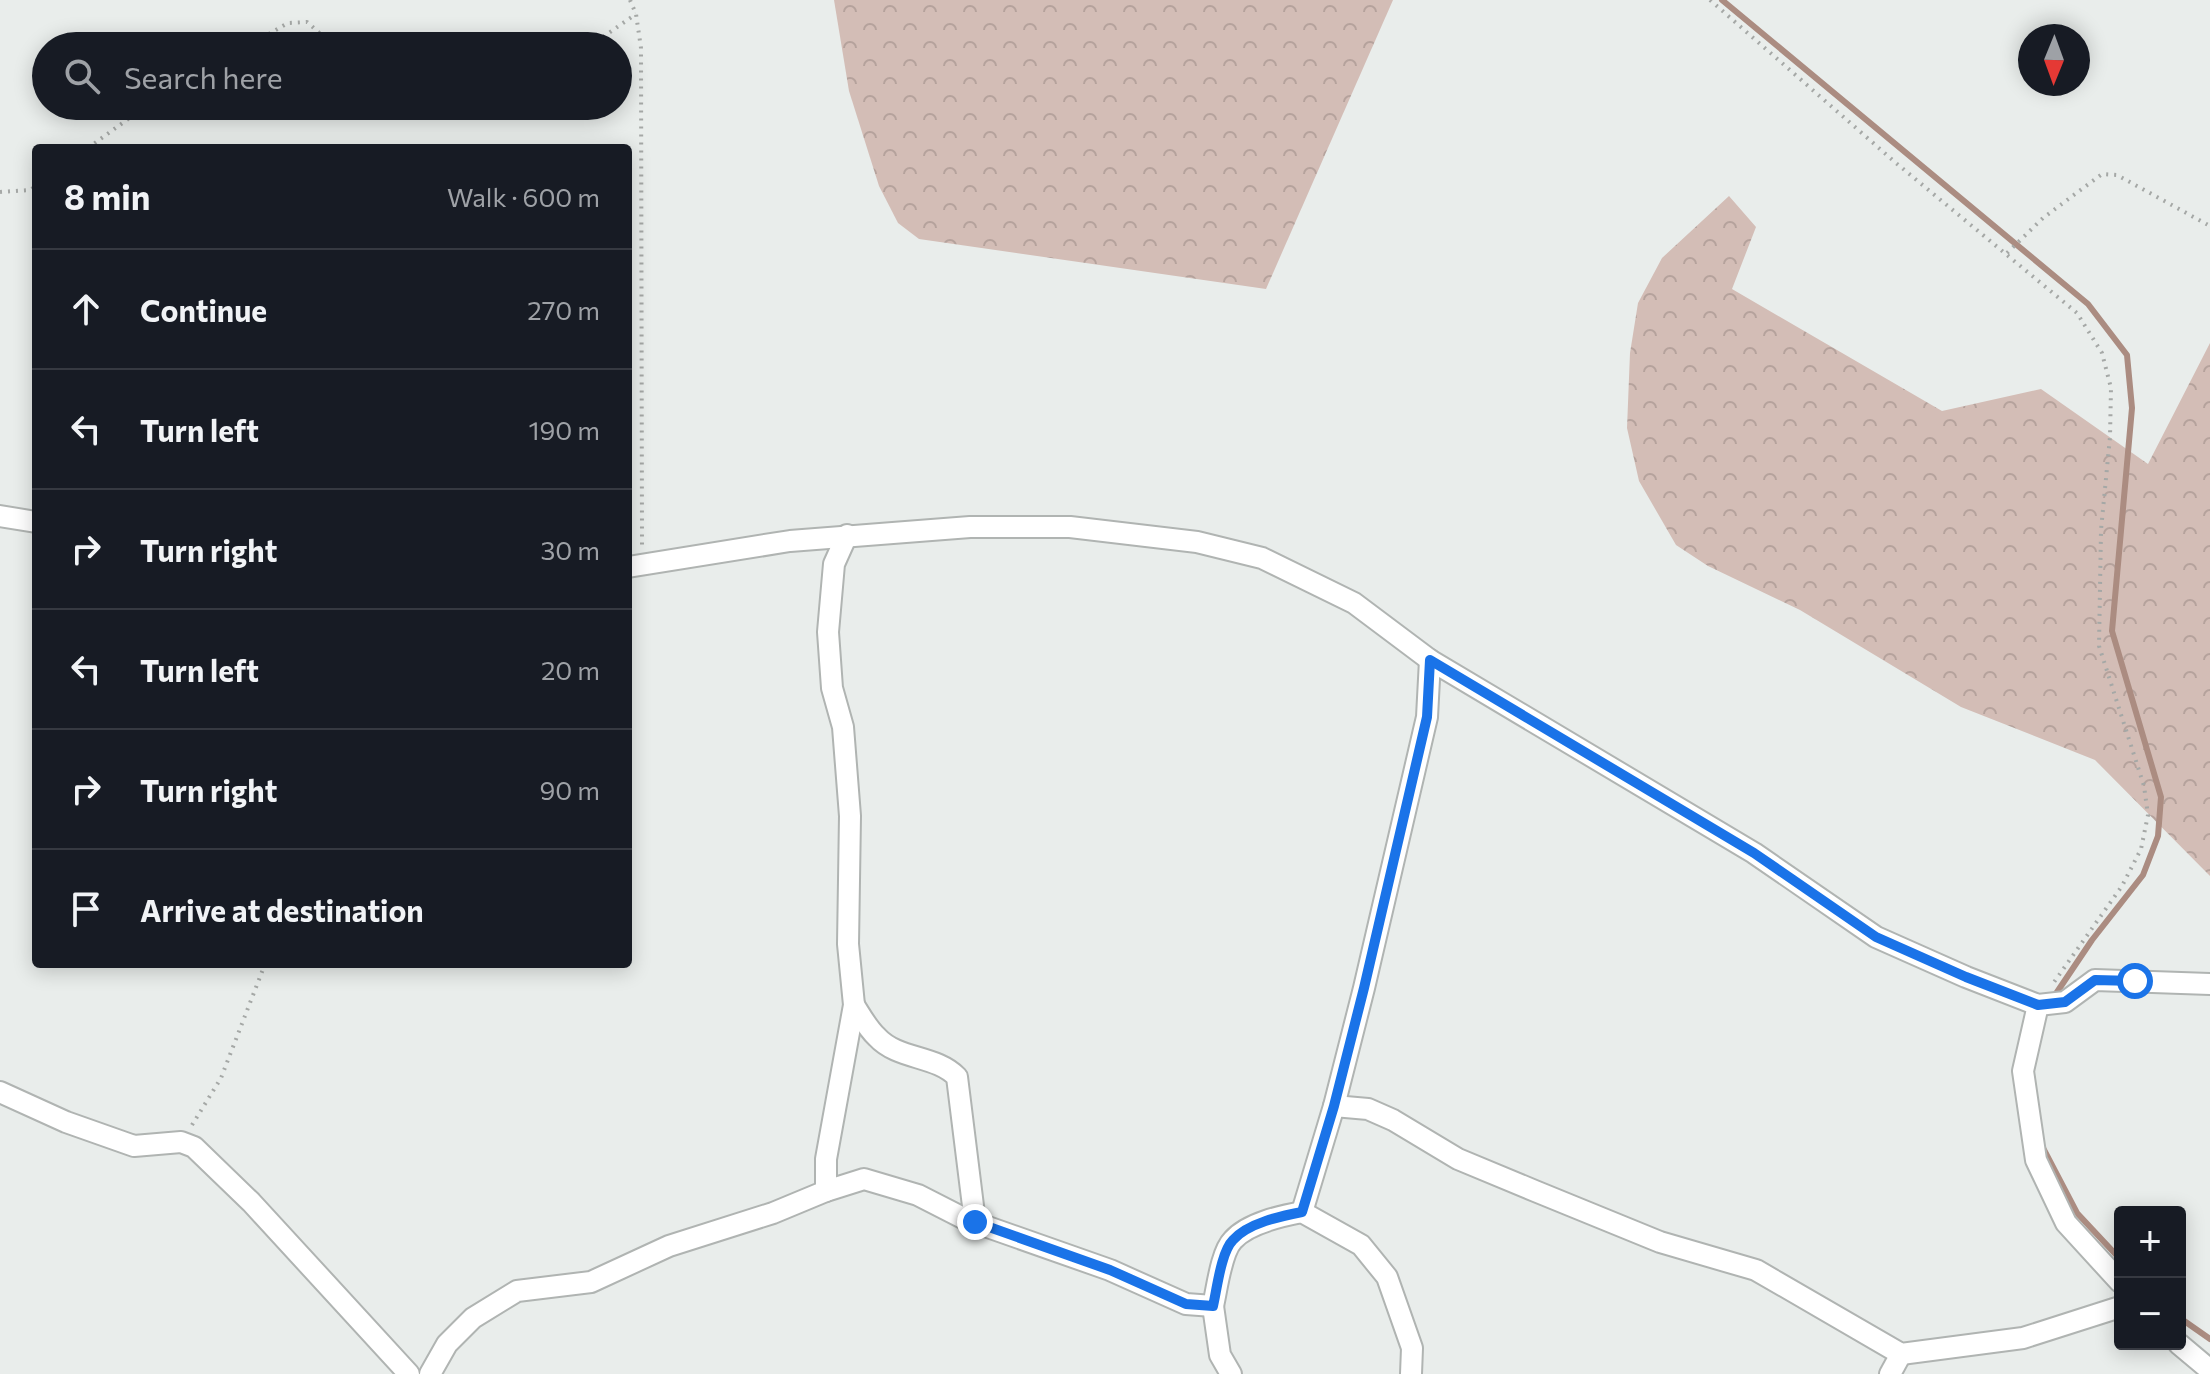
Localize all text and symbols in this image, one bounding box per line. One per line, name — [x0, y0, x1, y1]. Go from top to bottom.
north arrow — [2018, 24, 2090, 96]
search box — [32, 32, 632, 120]
icon: search — [60, 54, 104, 98]
text: Search here — [124, 58, 283, 95]
text: 8 min — [64, 175, 150, 217]
text: Walk · 600 m — [447, 181, 600, 212]
icon: ahead — [64, 287, 108, 331]
text: Continue — [140, 291, 267, 328]
text: 270 m — [527, 294, 600, 325]
icon: left — [64, 407, 108, 451]
text: Turn left — [140, 411, 259, 448]
text: 190 m — [528, 414, 600, 445]
icon: right — [64, 527, 108, 571]
text: Turn right — [140, 531, 277, 568]
text: 30 m — [541, 534, 600, 565]
icon: left — [64, 647, 108, 691]
text: Turn left — [140, 651, 259, 688]
text: 20 m — [541, 654, 600, 685]
icon: right — [64, 767, 108, 811]
text: Turn right — [140, 771, 277, 808]
text: 90 m — [540, 774, 600, 805]
icon: arrive — [64, 887, 108, 931]
text: Arrive at destination — [140, 891, 424, 928]
route start — [2117, 963, 2153, 999]
route end — [957, 1204, 993, 1240]
map controls — [2114, 1206, 2186, 1350]
button: + — [2114, 1206, 2186, 1278]
button: − — [2114, 1278, 2186, 1350]

